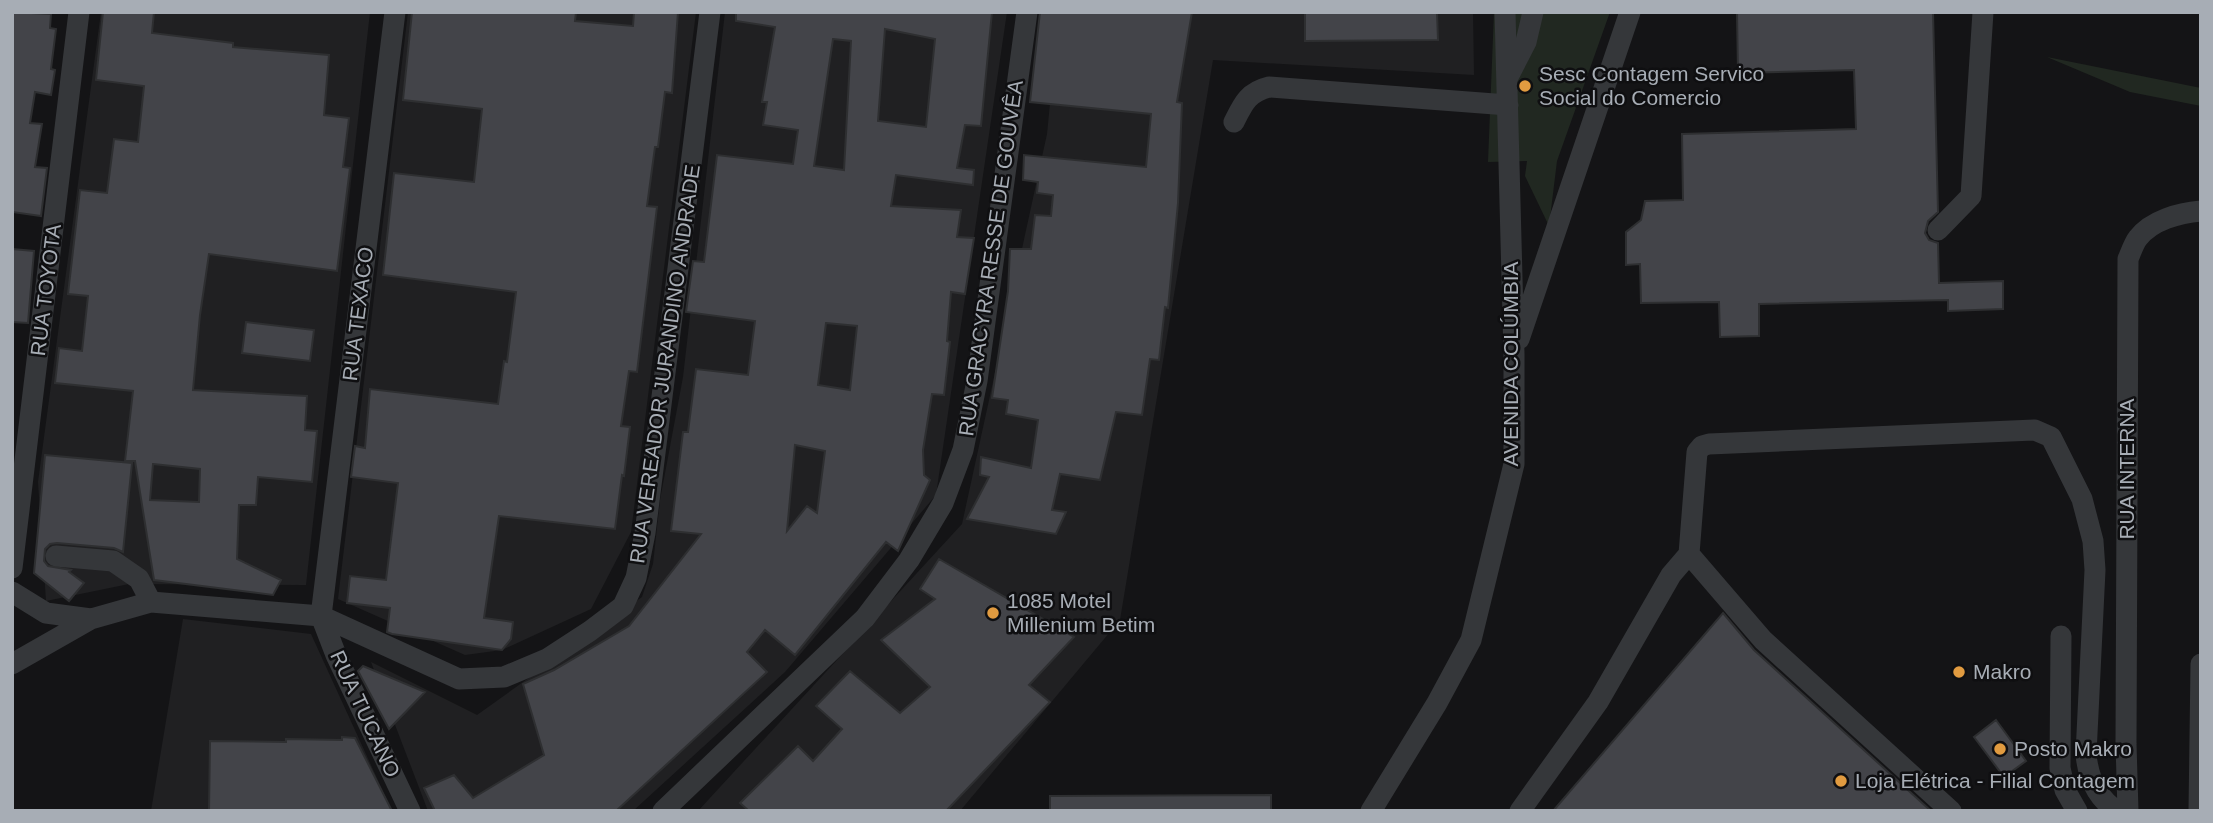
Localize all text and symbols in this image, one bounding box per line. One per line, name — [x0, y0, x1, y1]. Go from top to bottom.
place label: Sesc Contagem Servico Social do Comercio — [1539, 62, 1764, 109]
street label: RUA GRACYRA RESSE DE GOUVÊA — [954, 78, 1027, 438]
marker: Sesc Contagem Servico Social do Comercio — [1517, 78, 1533, 94]
street label: RUA VEREADOR JURANDINO ANDRADE — [625, 163, 704, 565]
street label: RUA TOYOTA — [26, 223, 65, 357]
street label: RUA TEXACO — [338, 246, 377, 382]
street label: AVENIDA COLÚMBIA — [1499, 262, 1522, 467]
street label: RUA INTERNA — [2115, 398, 2138, 540]
place label: 1085 Motel Millenium Betim — [1007, 589, 1155, 636]
marker: 1085 Motel Millenium Betim — [985, 605, 1001, 621]
street label: RUA TUCANO — [326, 647, 405, 781]
place label: Makro — [1973, 660, 2031, 683]
marker: Makro — [1951, 664, 1967, 680]
place label: Posto Makro — [2014, 737, 2132, 760]
marker: Posto Makro — [1992, 741, 2008, 757]
place label: Loja Elétrica - Filial Contagem — [1855, 769, 2135, 792]
marker: Loja Elétrica - Filial Contagem — [1833, 773, 1849, 789]

